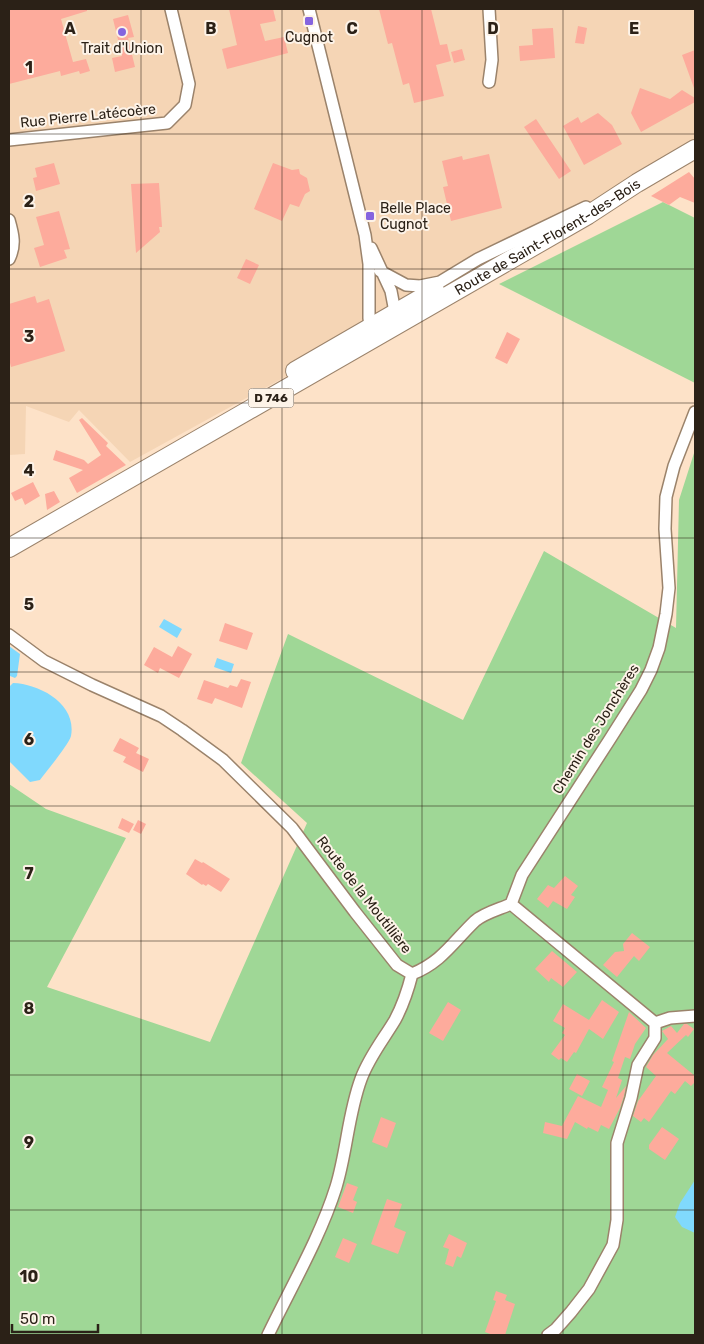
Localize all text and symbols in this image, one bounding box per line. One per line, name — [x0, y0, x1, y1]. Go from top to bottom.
marker: Cugnot — [303, 15, 315, 27]
text: A — [64, 19, 76, 38]
text: B — [205, 19, 217, 38]
text: C — [346, 19, 358, 38]
text: D — [487, 19, 499, 38]
text: E — [629, 19, 639, 38]
marker: Trait d'Union — [116, 26, 128, 38]
place label: Cugnot — [285, 29, 334, 46]
place label: Trait d'Union — [81, 40, 163, 57]
text: 1 — [25, 58, 33, 77]
street label: Rue Pierre Latécoère — [19, 100, 157, 132]
street label: Route de Saint-Florent-des-Bois — [452, 175, 643, 298]
text: 2 — [24, 192, 34, 211]
place label: Belle Place Cugnot — [380, 200, 451, 233]
marker: Belle Place Cugnot — [364, 210, 376, 222]
text: 3 — [24, 327, 34, 346]
road number: D 746 — [248, 388, 294, 408]
text: 4 — [24, 461, 35, 480]
text: 5 — [24, 595, 34, 614]
street label: Chemin des Jonchères — [549, 661, 643, 797]
text: 6 — [24, 730, 34, 749]
street label: Route de la Moutillière — [313, 833, 415, 957]
text: 7 — [24, 864, 34, 883]
text: 8 — [24, 999, 35, 1018]
text: 9 — [24, 1133, 34, 1152]
text: 10 — [20, 1267, 39, 1286]
scale bar — [12, 1302, 99, 1334]
text: 50 m — [20, 1310, 55, 1328]

